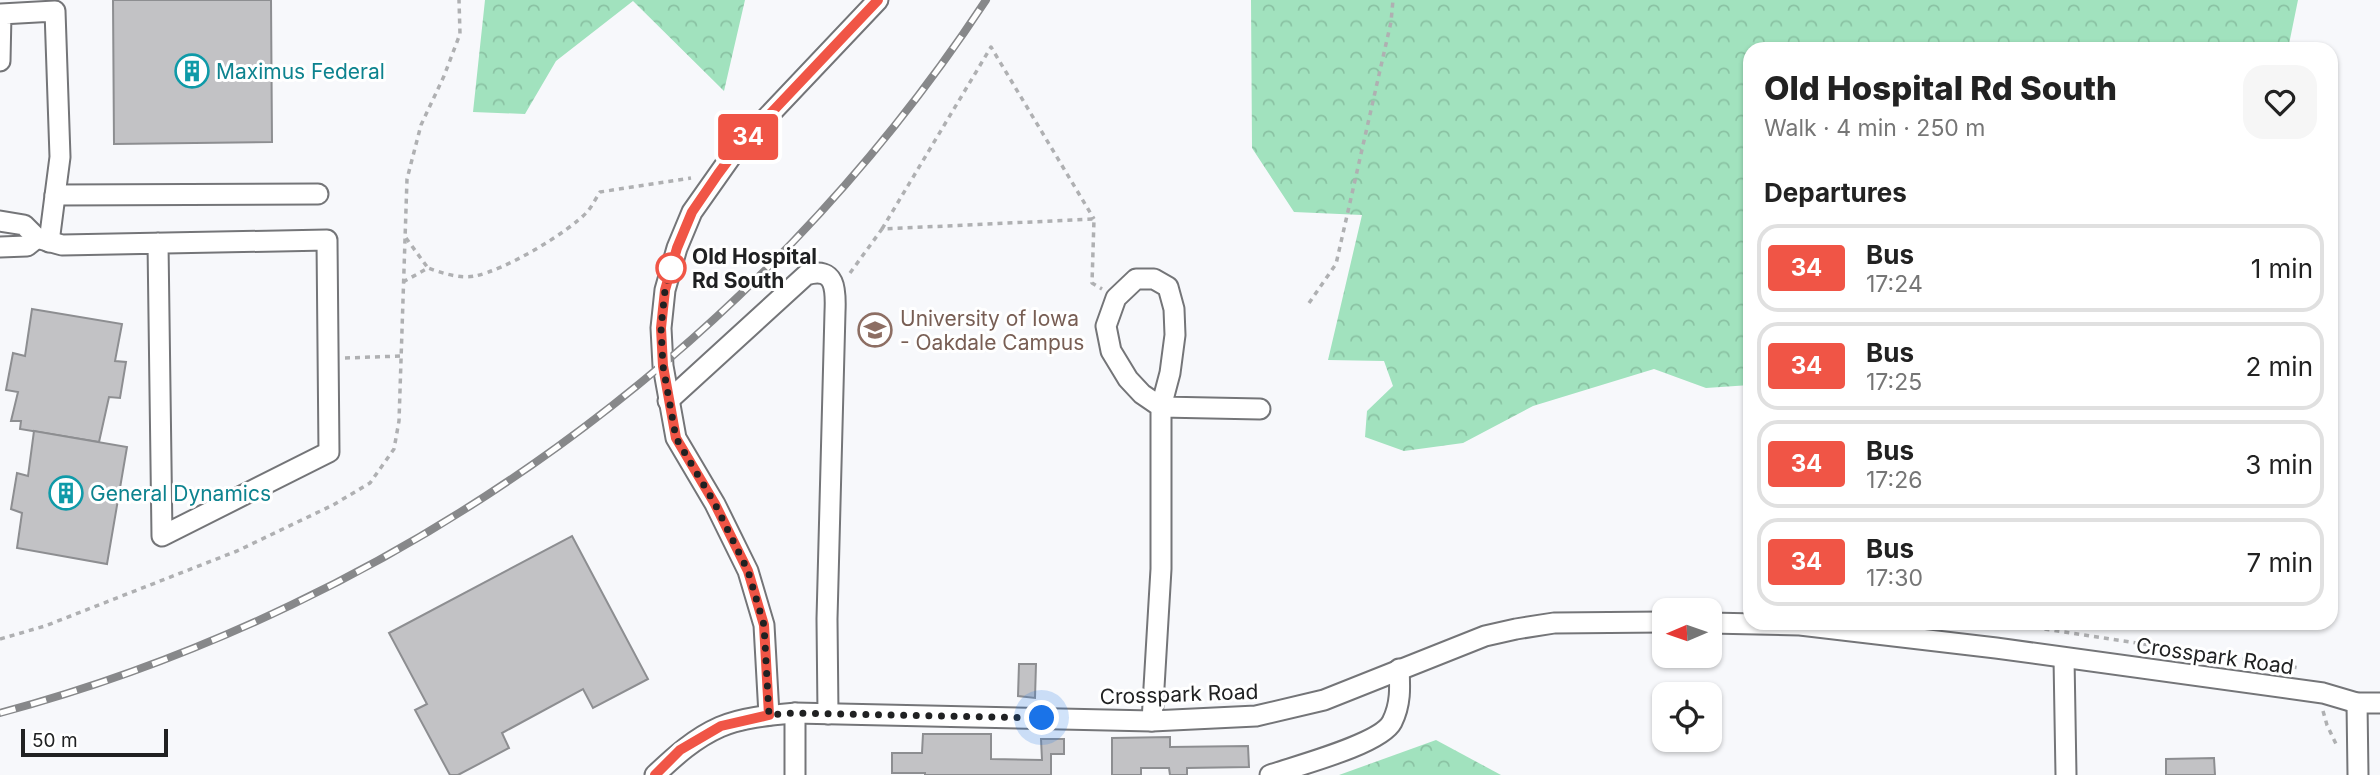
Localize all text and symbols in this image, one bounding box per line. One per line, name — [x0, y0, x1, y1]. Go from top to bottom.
building icon: Maximus Federal — [173, 52, 211, 90]
place label: Maximus Federal — [216, 59, 385, 84]
button: heart — [2243, 65, 2317, 139]
text: Old Hospital Rd South — [1764, 68, 2117, 108]
line badge: 34 — [716, 114, 780, 160]
text: Walk · 4 min · 250 m — [1764, 114, 1986, 142]
text: 34 — [732, 122, 764, 151]
text: Departures — [1764, 177, 1907, 208]
text: Bus — [1866, 239, 1914, 270]
place label: Old Hospital Rd South — [692, 244, 817, 293]
marker: Old Hospital Rd South — [656, 253, 686, 283]
text: 34 — [1791, 253, 1822, 282]
text: 1 min — [2251, 253, 2313, 284]
text: 17:24 — [1866, 270, 1923, 298]
place label: University of Iowa - Oakdale Campus — [900, 306, 1084, 355]
school or university icon: University of Iowa - Oakdale Campus — [856, 311, 894, 349]
text: Bus — [1866, 337, 1914, 368]
text: 34 — [1791, 351, 1822, 380]
text: 2 min — [2245, 351, 2313, 382]
text: 17:25 — [1866, 368, 1922, 396]
text: Bus — [1866, 435, 1914, 466]
text: 34 — [1791, 449, 1822, 478]
text: 3 min — [2245, 449, 2313, 480]
text: 17:26 — [1866, 466, 1923, 494]
building icon: General Dynamics — [47, 474, 85, 512]
place label: General Dynamics — [90, 481, 271, 506]
text: Bus — [1866, 533, 1914, 564]
text: 34 — [1791, 547, 1822, 576]
text: 7 min — [2247, 547, 2313, 578]
text: 17:30 — [1866, 564, 1923, 592]
north arrow — [1652, 598, 1722, 668]
map controls — [1652, 598, 1722, 752]
street label: Crosspark Road — [2135, 633, 2295, 679]
street label: Crosspark Road — [1099, 679, 1259, 709]
button: locate — [1652, 682, 1722, 752]
your location — [1024, 700, 1059, 735]
scale bar — [21, 726, 168, 758]
text: 50 m — [32, 729, 78, 752]

